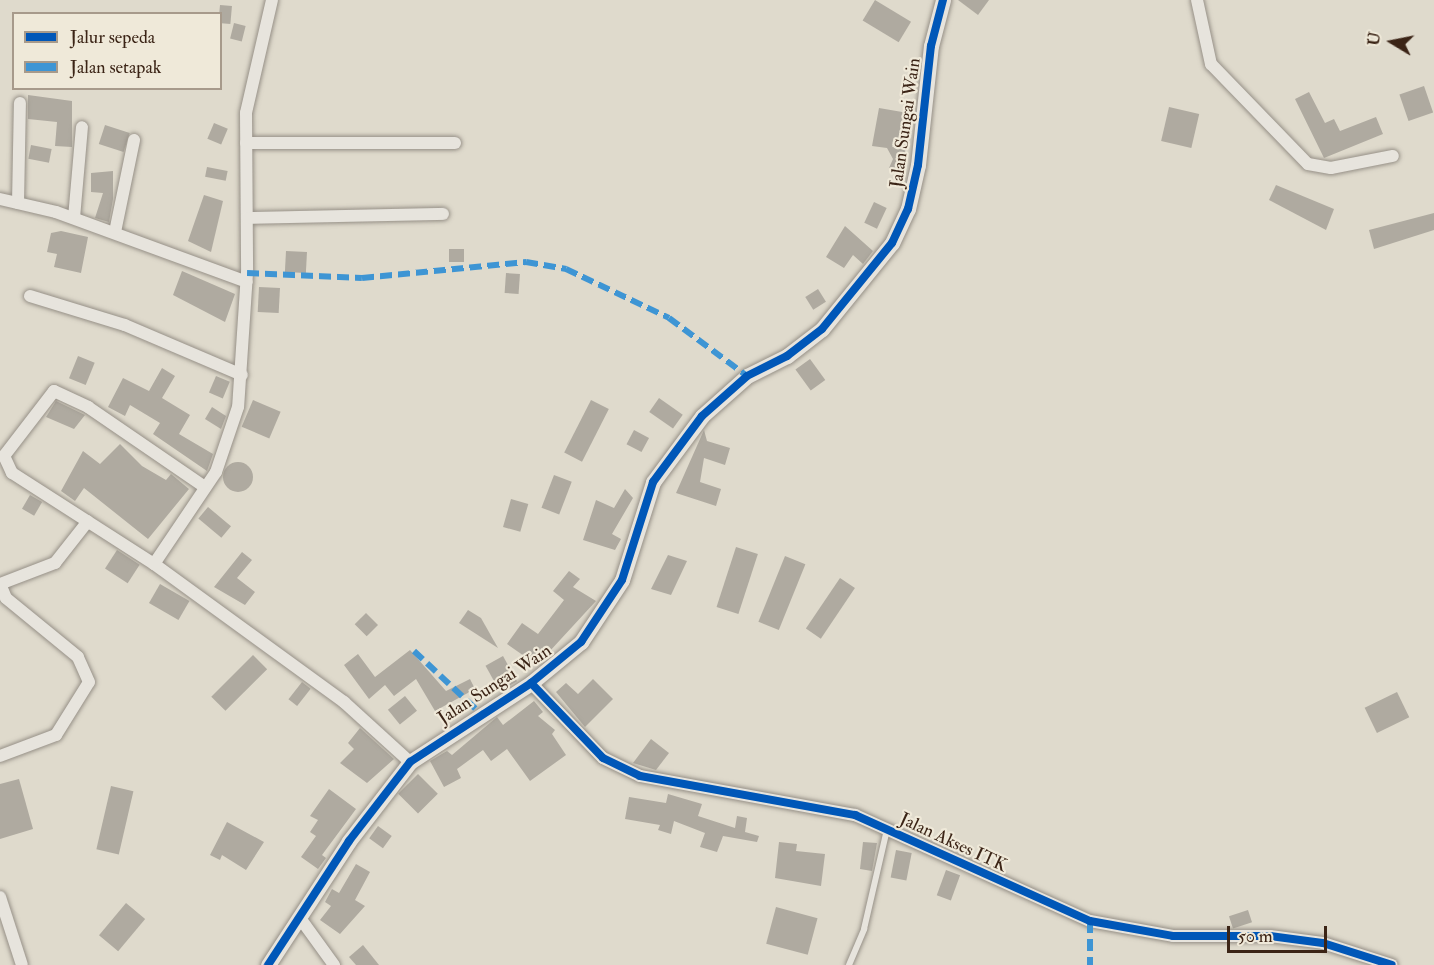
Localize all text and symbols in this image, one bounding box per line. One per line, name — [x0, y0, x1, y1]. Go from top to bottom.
legend — [12, 12, 222, 90]
north arrow — [1362, 12, 1422, 72]
text: Jalur sepeda — [70, 26, 155, 49]
text: U — [1363, 31, 1385, 47]
text: Jalan setapak — [70, 56, 161, 79]
street label: Jalan Sungai Wain — [886, 57, 926, 189]
street label: Jalan Sungai Wain — [434, 640, 556, 730]
street label: Jalan Akses ITK — [896, 809, 1010, 877]
scale bar — [1230, 914, 1330, 952]
text: 50 m — [1238, 925, 1273, 948]

